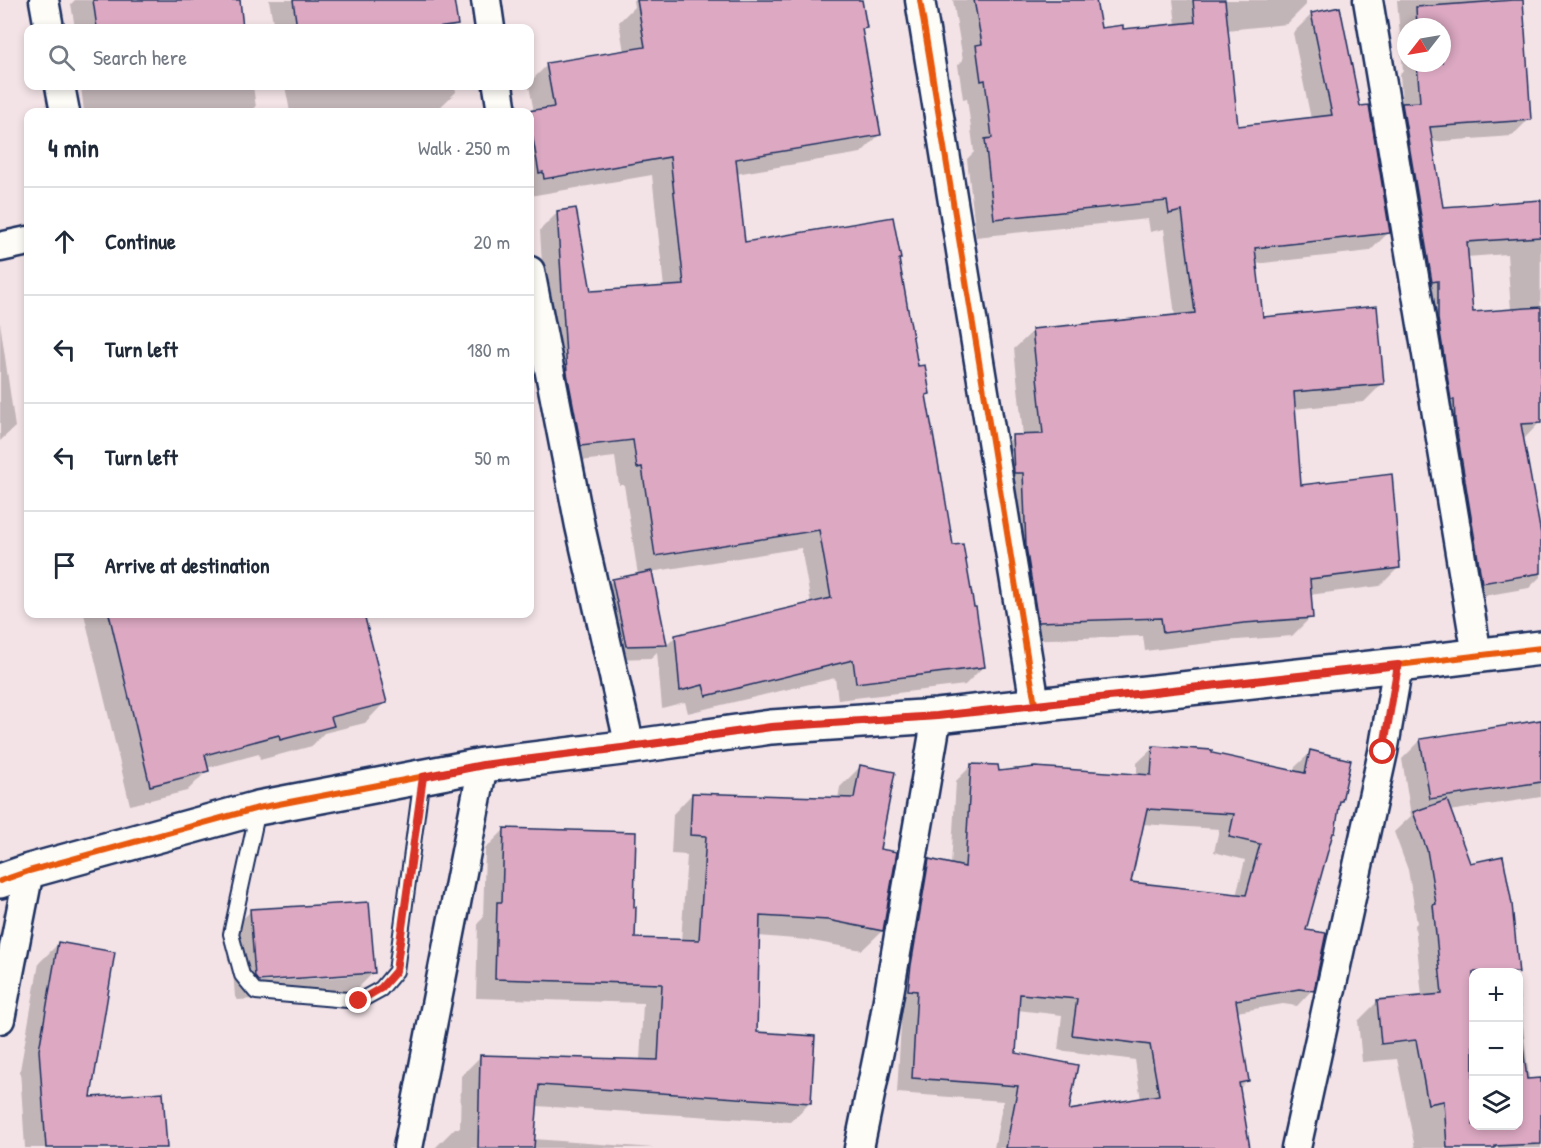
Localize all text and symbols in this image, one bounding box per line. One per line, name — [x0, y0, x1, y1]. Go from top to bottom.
north arrow — [1397, 18, 1451, 72]
search box — [24, 24, 534, 90]
icon: search — [45, 41, 78, 74]
text: Search here — [93, 42, 187, 72]
text: 4 min — [48, 130, 99, 165]
text: Walk · 250 m — [418, 134, 510, 161]
icon: ahead — [48, 225, 81, 258]
text: Continue — [105, 226, 176, 256]
text: 20 m — [473, 228, 510, 255]
icon: left — [48, 333, 81, 366]
text: Turn left — [105, 334, 178, 364]
text: 180 m — [467, 336, 510, 363]
icon: left — [48, 441, 81, 474]
text: Turn left — [105, 442, 178, 472]
text: 50 m — [474, 444, 510, 471]
icon: arrive — [48, 549, 81, 582]
text: Arrive at destination — [105, 550, 270, 580]
route start — [1369, 738, 1395, 764]
map controls — [1469, 968, 1523, 1130]
button: + — [1469, 968, 1523, 1022]
route end — [345, 987, 371, 1013]
button: − — [1469, 1022, 1523, 1076]
button: layers — [1469, 1076, 1523, 1130]

